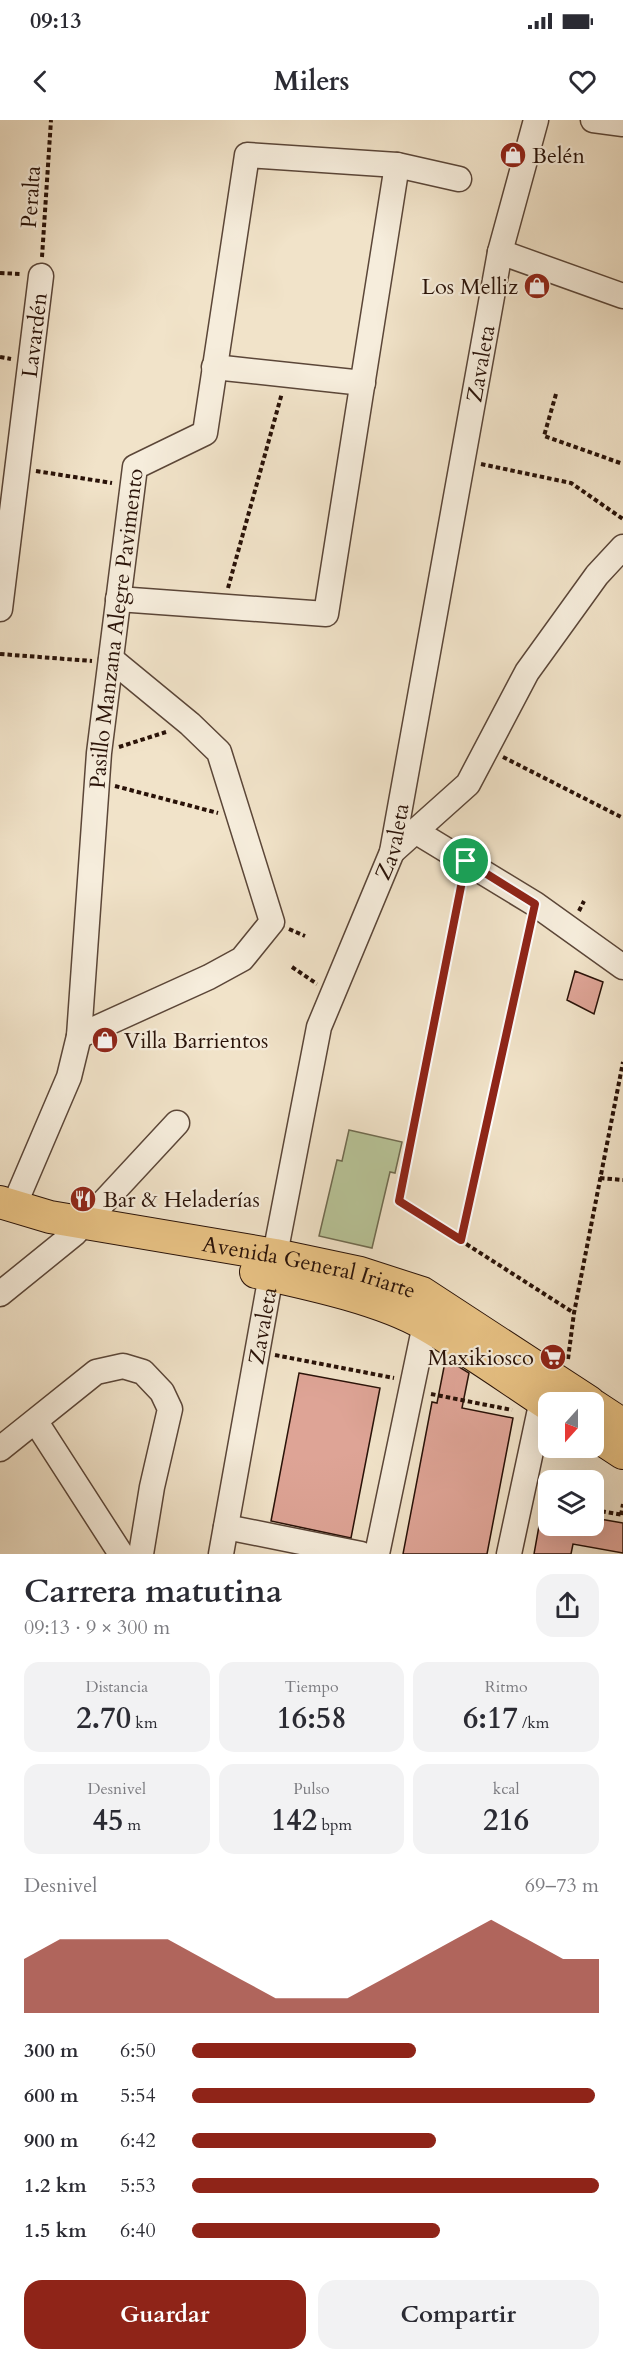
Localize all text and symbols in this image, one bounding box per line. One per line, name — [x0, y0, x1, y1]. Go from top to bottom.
text: 09:13 — [30, 6, 81, 36]
text: Milers — [274, 63, 349, 100]
icon: back — [24, 65, 57, 98]
icon: heart — [566, 65, 599, 98]
shop icon: Belén — [498, 140, 528, 170]
place label: Belén — [532, 141, 586, 171]
street label: Peralta — [14, 164, 48, 229]
shop icon: Los Melliz — [522, 271, 552, 301]
place label: Los Melliz — [422, 272, 518, 302]
street label: Lavardén — [15, 290, 55, 380]
street label: Zavaleta — [459, 322, 503, 405]
street label: Pasillo Manzana Alegre Pavimento — [83, 466, 151, 790]
street label: Zavaleta — [368, 801, 417, 885]
pin — [440, 835, 491, 886]
icon: arrive — [449, 844, 482, 877]
shop icon: Villa Barrientos — [90, 1025, 120, 1055]
place label: Villa Barrientos — [124, 1026, 268, 1056]
restaurant icon: Bar & Heladerías — [68, 1184, 98, 1214]
place label: Bar & Heladerías — [103, 1185, 260, 1215]
street label: Avenida General Iriarte — [200, 1229, 419, 1306]
street label: Zavaleta — [241, 1284, 285, 1367]
supermarket icon: Maxikiosco — [538, 1342, 568, 1372]
place label: Maxikiosco — [428, 1343, 534, 1373]
north arrow — [538, 1392, 604, 1458]
map controls — [538, 1392, 604, 1536]
button: layers — [538, 1470, 604, 1536]
text: Carrera matutina — [24, 1569, 282, 1614]
button: share — [536, 1574, 599, 1637]
text: 09:13 · 9 × 300 m — [24, 1614, 170, 1641]
text: Distancia — [86, 1676, 148, 1698]
text: Tiempo — [284, 1676, 339, 1698]
text: Ritmo — [485, 1676, 528, 1698]
text: 2.70 — [76, 1698, 131, 1739]
text: 16:58 — [276, 1698, 347, 1739]
text: 6:17 — [463, 1698, 518, 1739]
text: km — [131, 1712, 157, 1734]
text: /km — [518, 1712, 549, 1734]
text: Desnivel — [88, 1778, 146, 1800]
text: Pulso — [293, 1778, 330, 1800]
text: kcal — [493, 1778, 520, 1800]
text: 45 — [93, 1800, 123, 1841]
text: 142 — [271, 1800, 317, 1841]
text: 216 — [483, 1800, 529, 1841]
text: m — [123, 1814, 141, 1836]
text: bpm — [317, 1814, 352, 1836]
text: Desnivel — [24, 1872, 97, 1899]
text: 69–73 m — [525, 1872, 599, 1899]
text: 300 m — [24, 2037, 79, 2064]
text: 6:50 — [120, 2037, 156, 2064]
text: 600 m — [24, 2082, 79, 2109]
text: 5:54 — [120, 2082, 156, 2109]
text: 900 m — [24, 2127, 79, 2154]
text: 6:42 — [120, 2127, 156, 2154]
text: 1.2 km — [24, 2172, 87, 2199]
text: 5:53 — [120, 2172, 156, 2199]
text: 1.5 km — [24, 2217, 87, 2244]
text: 6:40 — [120, 2217, 156, 2244]
button: Guardar — [24, 2280, 306, 2349]
button: Compartir — [318, 2280, 599, 2349]

